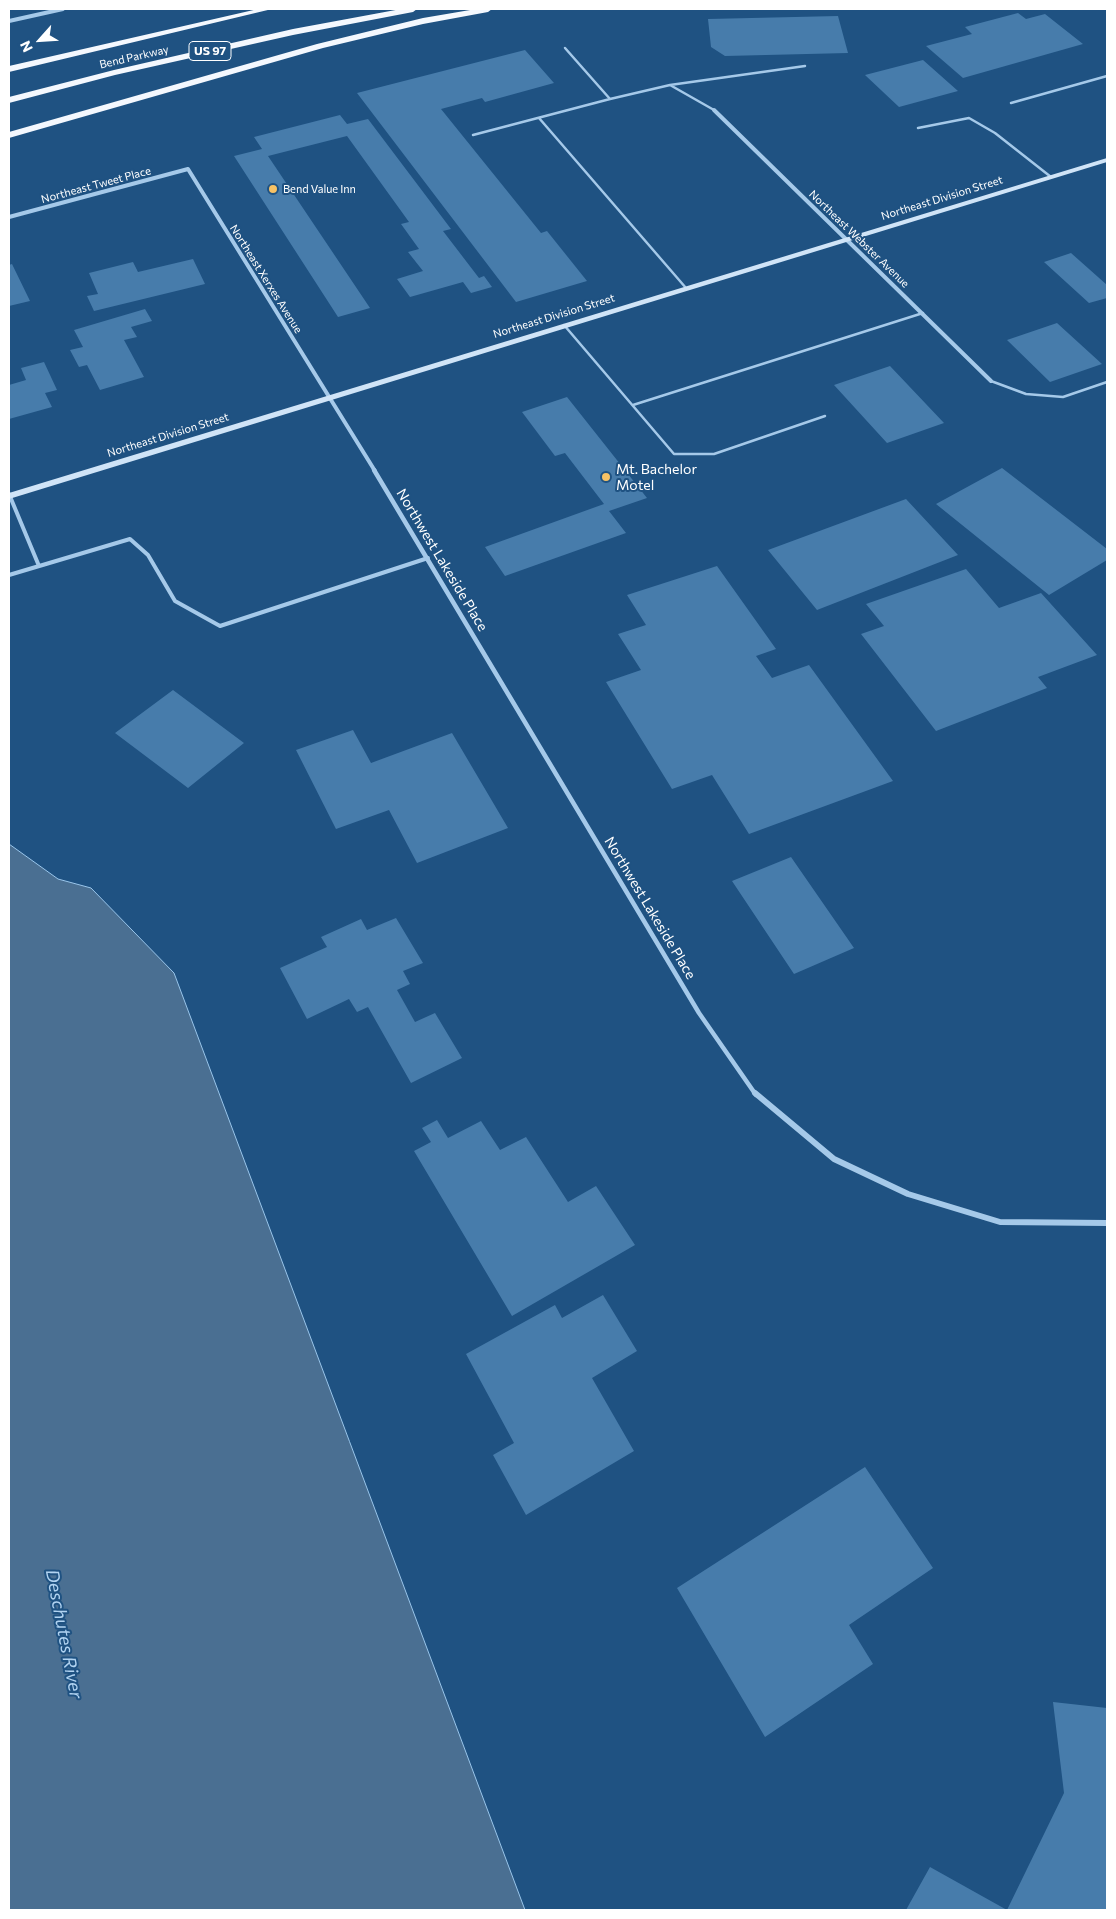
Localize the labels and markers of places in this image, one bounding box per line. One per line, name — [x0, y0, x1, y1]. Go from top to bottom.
place label: Bend Value Inn — [283, 182, 356, 196]
marker: Bend Value Inn — [267, 183, 279, 195]
place label: Mt. Bachelor Motel — [616, 461, 697, 494]
marker: Mt. Bachelor Motel — [600, 471, 612, 483]

